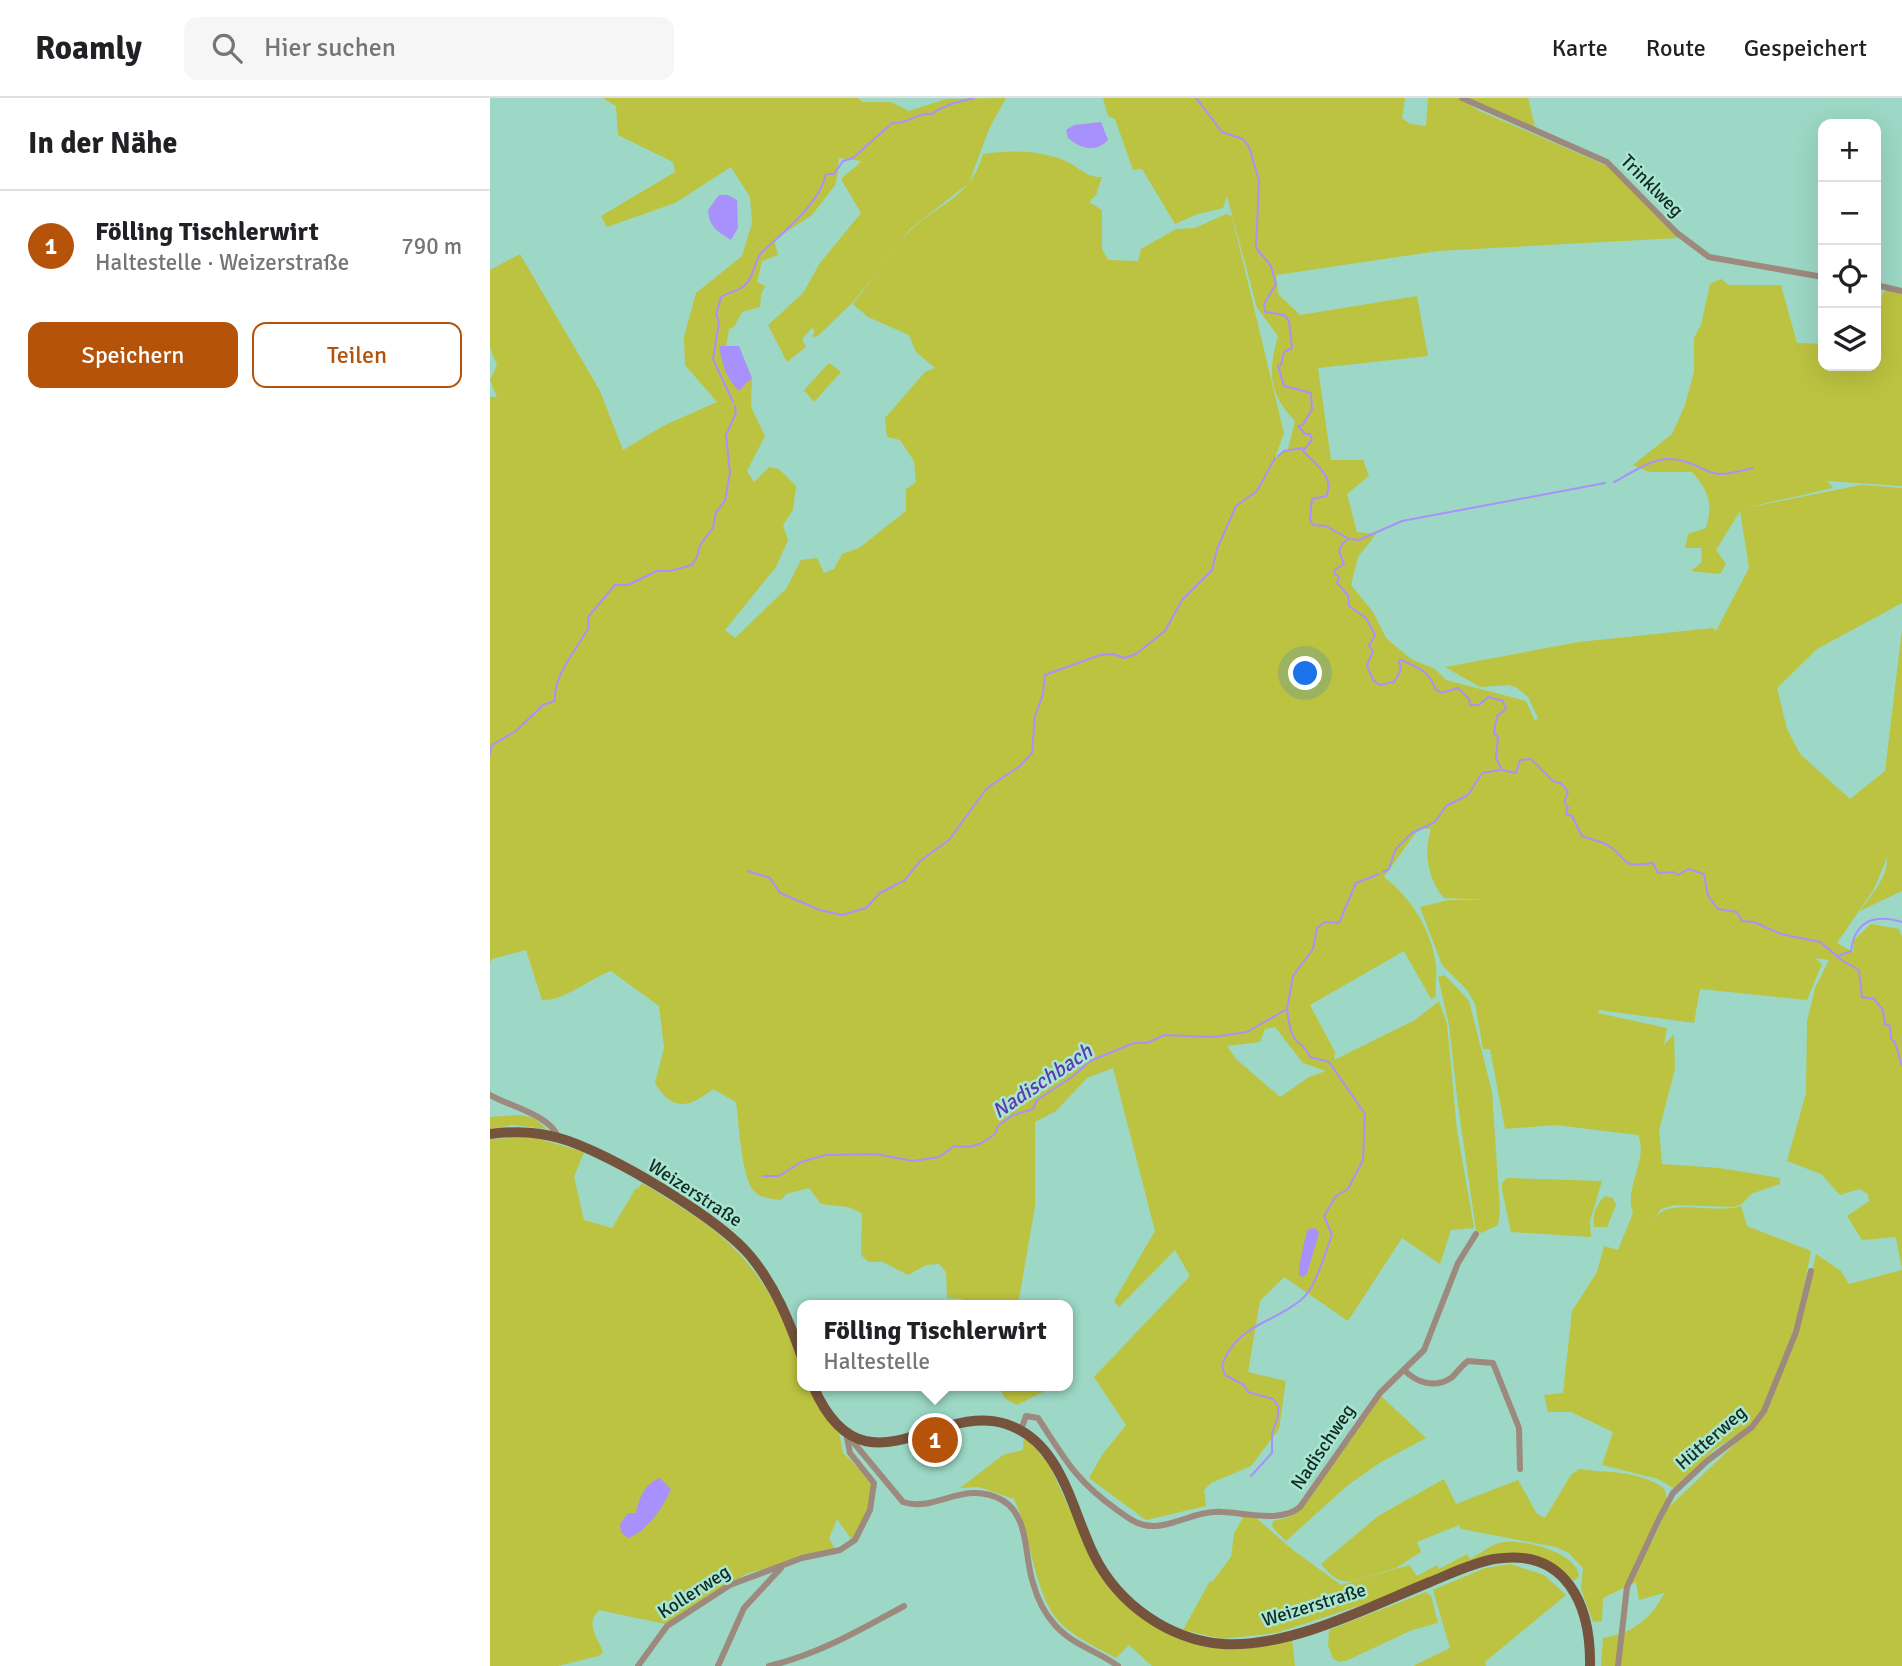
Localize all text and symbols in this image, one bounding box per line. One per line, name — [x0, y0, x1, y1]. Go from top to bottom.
search box — [184, 17, 674, 80]
text: Roamly — [35, 28, 142, 69]
icon: search — [208, 29, 246, 67]
text: Hier suchen — [264, 32, 396, 64]
text: Karte — [1552, 33, 1608, 63]
text: Route — [1646, 33, 1706, 63]
text: Gespeichert — [1744, 33, 1867, 63]
map controls — [1818, 119, 1881, 371]
button: + — [1818, 119, 1881, 182]
text: In der Nähe — [28, 125, 177, 162]
street label: Trinklweg — [1616, 150, 1688, 222]
button: − — [1818, 182, 1881, 245]
text: Fölling Tischlerwirt — [95, 216, 319, 248]
text: 1 — [45, 232, 57, 261]
text: 790 m — [401, 232, 462, 261]
button: locate — [1818, 245, 1881, 308]
text: Haltestelle · Weizerstraße — [95, 248, 349, 277]
button: layers — [1818, 308, 1881, 371]
button: Speichern — [28, 322, 238, 388]
button: Teilen — [252, 322, 462, 388]
your location — [1288, 656, 1322, 690]
water label: Nadischbach — [987, 1038, 1097, 1124]
street label: Weizerstraße — [643, 1154, 747, 1232]
popup — [797, 1300, 1073, 1391]
text: Fölling Tischlerwirt — [823, 1315, 1047, 1347]
text: Haltestelle — [823, 1347, 930, 1376]
street label: Nadischweg — [1286, 1400, 1360, 1494]
street label: Hütterweg — [1671, 1401, 1751, 1475]
pin: 1 — [912, 1414, 958, 1466]
street label: Kollerweg — [653, 1560, 735, 1624]
street label: Weizerstraße — [1259, 1578, 1369, 1632]

